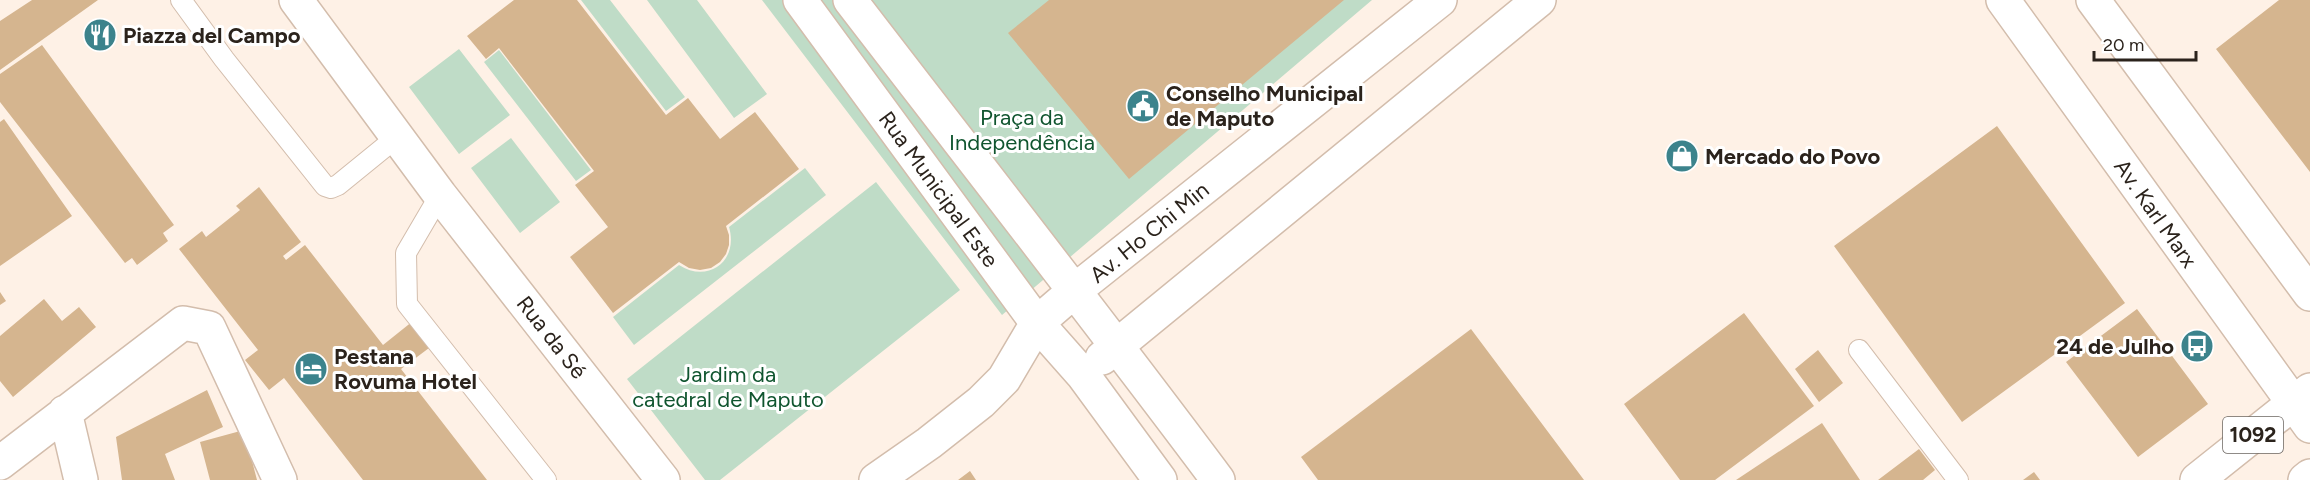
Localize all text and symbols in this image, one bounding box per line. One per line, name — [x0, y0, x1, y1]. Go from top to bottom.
restaurant icon: Piazza del Campo — [82, 17, 118, 53]
place label: Piazza del Campo — [123, 22, 301, 49]
scale bar — [2094, 24, 2196, 62]
text: 20 m — [2103, 34, 2144, 56]
place label: Conselho Municipal de Maputo — [1166, 80, 1363, 132]
public building icon: Conselho Municipal de Maputo — [1125, 88, 1161, 124]
park label: Praça da Independência — [949, 104, 1095, 156]
street label: Rua Municipal Este — [873, 106, 1004, 272]
shop icon: Mercado do Povo — [1664, 138, 1700, 174]
place label: Mercado do Povo — [1705, 143, 1881, 170]
street label: Av. Karl Marx — [2108, 154, 2203, 273]
street label: Av. Ho Chi Min — [1084, 176, 1214, 289]
street label: Rua da Sé — [511, 290, 592, 384]
bus stop icon: 24 de Julho — [2179, 328, 2215, 364]
place label: 24 de Julho — [2056, 333, 2174, 360]
place label: Pestana Rovuma Hotel — [334, 343, 477, 395]
hotel icon: Pestana Rovuma Hotel — [293, 351, 329, 387]
park label: Jardim da catedral de Maputo — [632, 361, 824, 413]
road number: 1092 — [2223, 417, 2283, 453]

